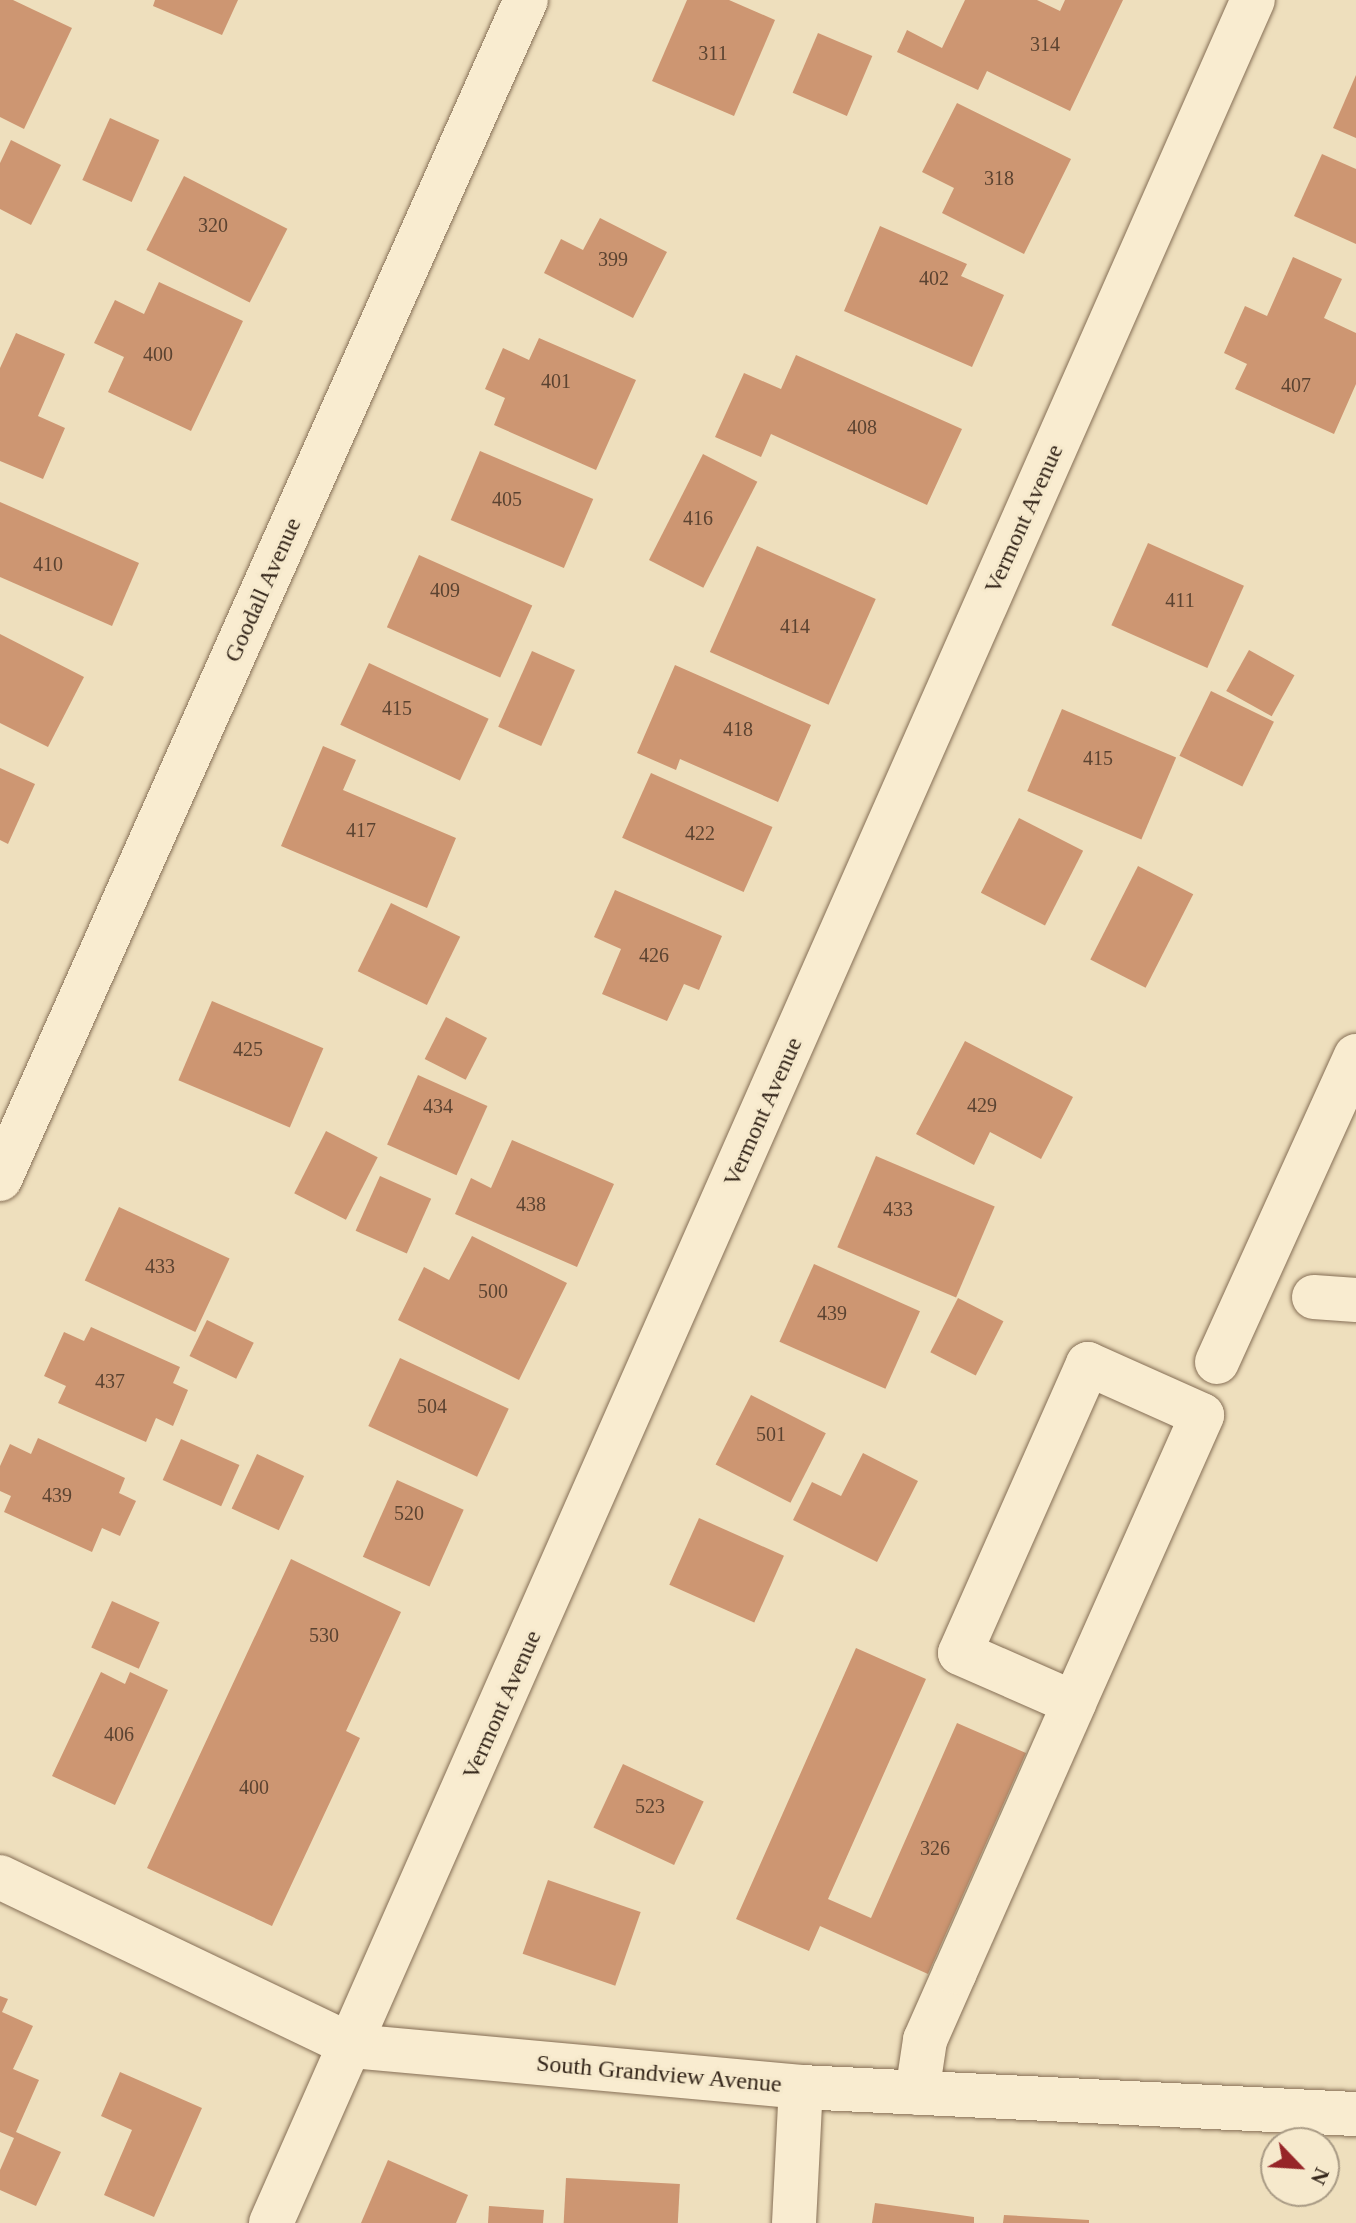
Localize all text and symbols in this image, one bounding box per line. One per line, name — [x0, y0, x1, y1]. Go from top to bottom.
house number: 314 — [1030, 32, 1060, 56]
house number: 311 — [698, 41, 728, 65]
house number: 318 — [984, 166, 1014, 190]
house number: 320 — [198, 213, 228, 237]
house number: 399 — [598, 247, 628, 271]
house number: 402 — [919, 266, 949, 290]
house number: 400 — [143, 342, 173, 366]
house number: 401 — [541, 369, 571, 393]
house number: 407 — [1281, 373, 1311, 397]
house number: 408 — [847, 415, 877, 439]
street label: Vermont Avenue — [978, 439, 1070, 599]
house number: 405 — [492, 487, 522, 511]
house number: 416 — [683, 506, 713, 530]
street label: Goodall Avenue — [218, 513, 308, 667]
house number: 410 — [33, 552, 63, 576]
house number: 409 — [430, 578, 460, 602]
house number: 411 — [1165, 588, 1195, 612]
house number: 414 — [780, 614, 810, 638]
house number: 415 — [382, 696, 412, 720]
house number: 418 — [723, 717, 753, 741]
house number: 415 — [1083, 746, 1113, 770]
house number: 417 — [346, 818, 376, 842]
house number: 422 — [685, 821, 715, 845]
house number: 426 — [639, 943, 669, 967]
street label: Vermont Avenue — [717, 1032, 809, 1192]
house number: 425 — [233, 1037, 263, 1061]
house number: 429 — [967, 1093, 997, 1117]
house number: 434 — [423, 1094, 453, 1118]
house number: 438 — [516, 1192, 546, 1216]
house number: 433 — [883, 1197, 913, 1221]
house number: 433 — [145, 1254, 175, 1278]
house number: 500 — [478, 1279, 508, 1303]
house number: 439 — [817, 1301, 847, 1325]
house number: 437 — [95, 1369, 125, 1393]
house number: 504 — [417, 1394, 447, 1418]
house number: 501 — [756, 1422, 786, 1446]
house number: 439 — [42, 1483, 72, 1507]
house number: 520 — [394, 1501, 424, 1525]
house number: 530 — [309, 1623, 339, 1647]
street label: Vermont Avenue — [456, 1625, 548, 1785]
house number: 406 — [104, 1722, 134, 1746]
house number: 400 — [239, 1775, 269, 1799]
house number: 523 — [635, 1794, 665, 1818]
house number: 326 — [920, 1836, 950, 1860]
street label: South Grandview Avenue — [534, 2049, 784, 2099]
north arrow — [1260, 2127, 1340, 2207]
text: N — [1306, 2164, 1335, 2189]

